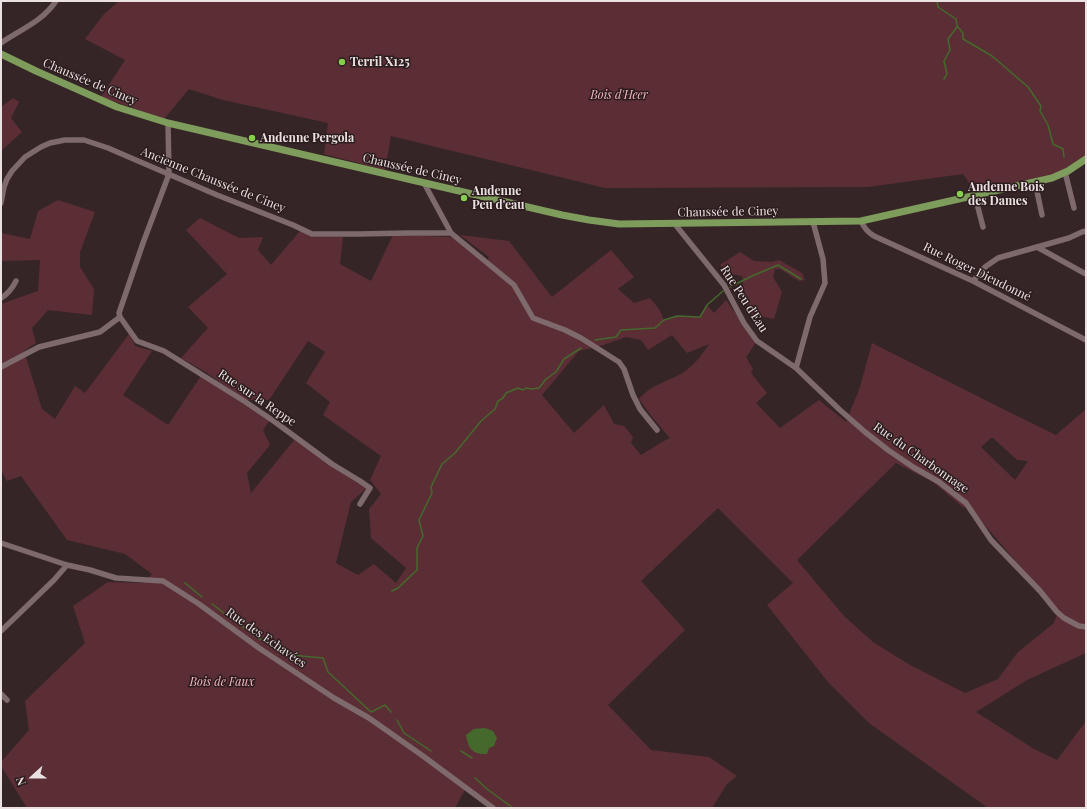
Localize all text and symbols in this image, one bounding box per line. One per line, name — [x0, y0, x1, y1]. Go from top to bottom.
place label: Terril X125 — [350, 55, 410, 69]
street label: Chaussée de Ciney — [41, 56, 139, 108]
marker: Terril X125 — [337, 57, 347, 67]
park label: Bois d'Heer — [590, 88, 648, 102]
place label: Andenne Pergola — [260, 131, 354, 145]
marker: Andenne Pergola — [247, 133, 257, 143]
street label: Ancienne Chaussée de Ciney — [139, 144, 287, 216]
street label: Chaussée de Ciney — [361, 151, 463, 187]
place label: Andenne Bois des Dames — [968, 180, 1044, 208]
place label: Andenne Peu d'eau — [472, 184, 525, 212]
marker: Andenne Bois des Dames — [955, 189, 965, 199]
marker: Andenne Peu d'eau — [459, 193, 469, 203]
street label: Chaussée de Ciney — [677, 204, 779, 220]
street label: Rue Roger Dieudonné — [921, 240, 1033, 304]
street label: Rue Peu d'Eau — [717, 263, 771, 335]
street label: Rue sur la Reppe — [215, 367, 299, 429]
street label: Rue du Charbonnage — [871, 420, 971, 496]
street label: Rue des Echavées — [223, 605, 309, 671]
park label: Bois de Faux — [189, 675, 255, 689]
north arrow — [12, 757, 52, 797]
text: N — [12, 775, 29, 788]

